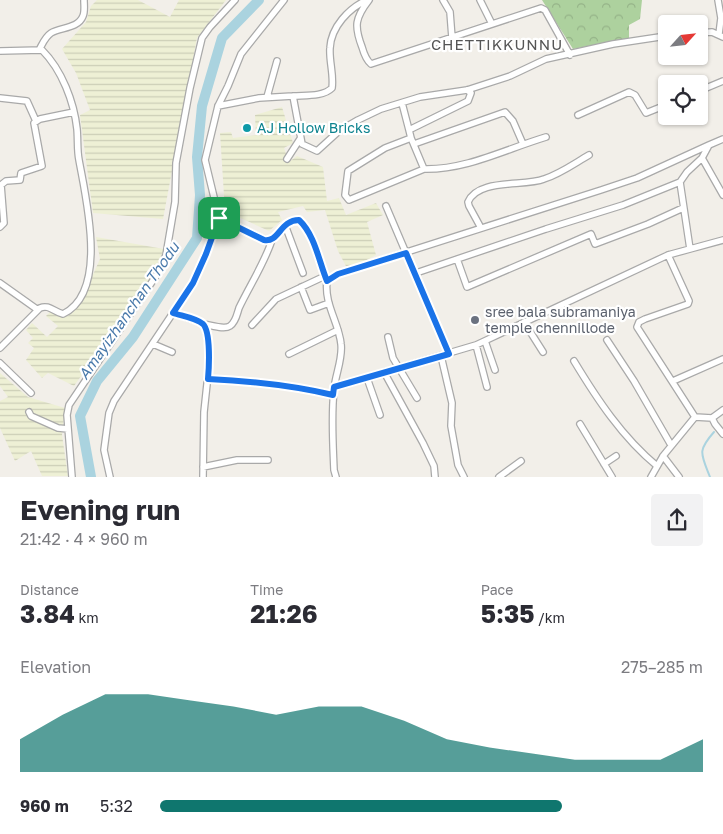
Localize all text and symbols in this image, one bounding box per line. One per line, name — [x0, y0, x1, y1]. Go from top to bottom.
north arrow — [658, 15, 708, 65]
map controls — [658, 15, 708, 125]
district label: CHETTIKKUNNU — [431, 35, 563, 53]
button: locate — [658, 75, 708, 125]
place label: AJ Hollow Bricks — [257, 119, 370, 136]
marker: AJ Hollow Bricks — [241, 122, 253, 134]
pin — [198, 197, 240, 239]
icon: arrive — [205, 204, 233, 232]
water label: Amayizhanchan Thodu — [74, 238, 184, 383]
place label: sree bala subramaniya temple chennillode — [485, 303, 636, 336]
marker: sree bala subramaniya temple chennillode — [469, 314, 481, 326]
text: Evening run — [20, 493, 180, 526]
button: share — [651, 494, 703, 546]
text: 21:42 · 4 × 960 m — [20, 529, 148, 549]
text: Distance — [20, 581, 79, 598]
text: Time — [250, 581, 283, 598]
text: Pace — [481, 581, 513, 598]
text: 3.84 — [20, 598, 75, 629]
text: 21:26 — [250, 598, 318, 629]
text: 5:35 — [481, 598, 534, 629]
text: km — [75, 609, 99, 626]
text: /km — [534, 609, 565, 626]
text: Elevation — [20, 657, 91, 677]
text: 275–285 m — [621, 657, 703, 677]
text: 960 m — [20, 796, 69, 816]
text: 5:32 — [100, 796, 133, 816]

